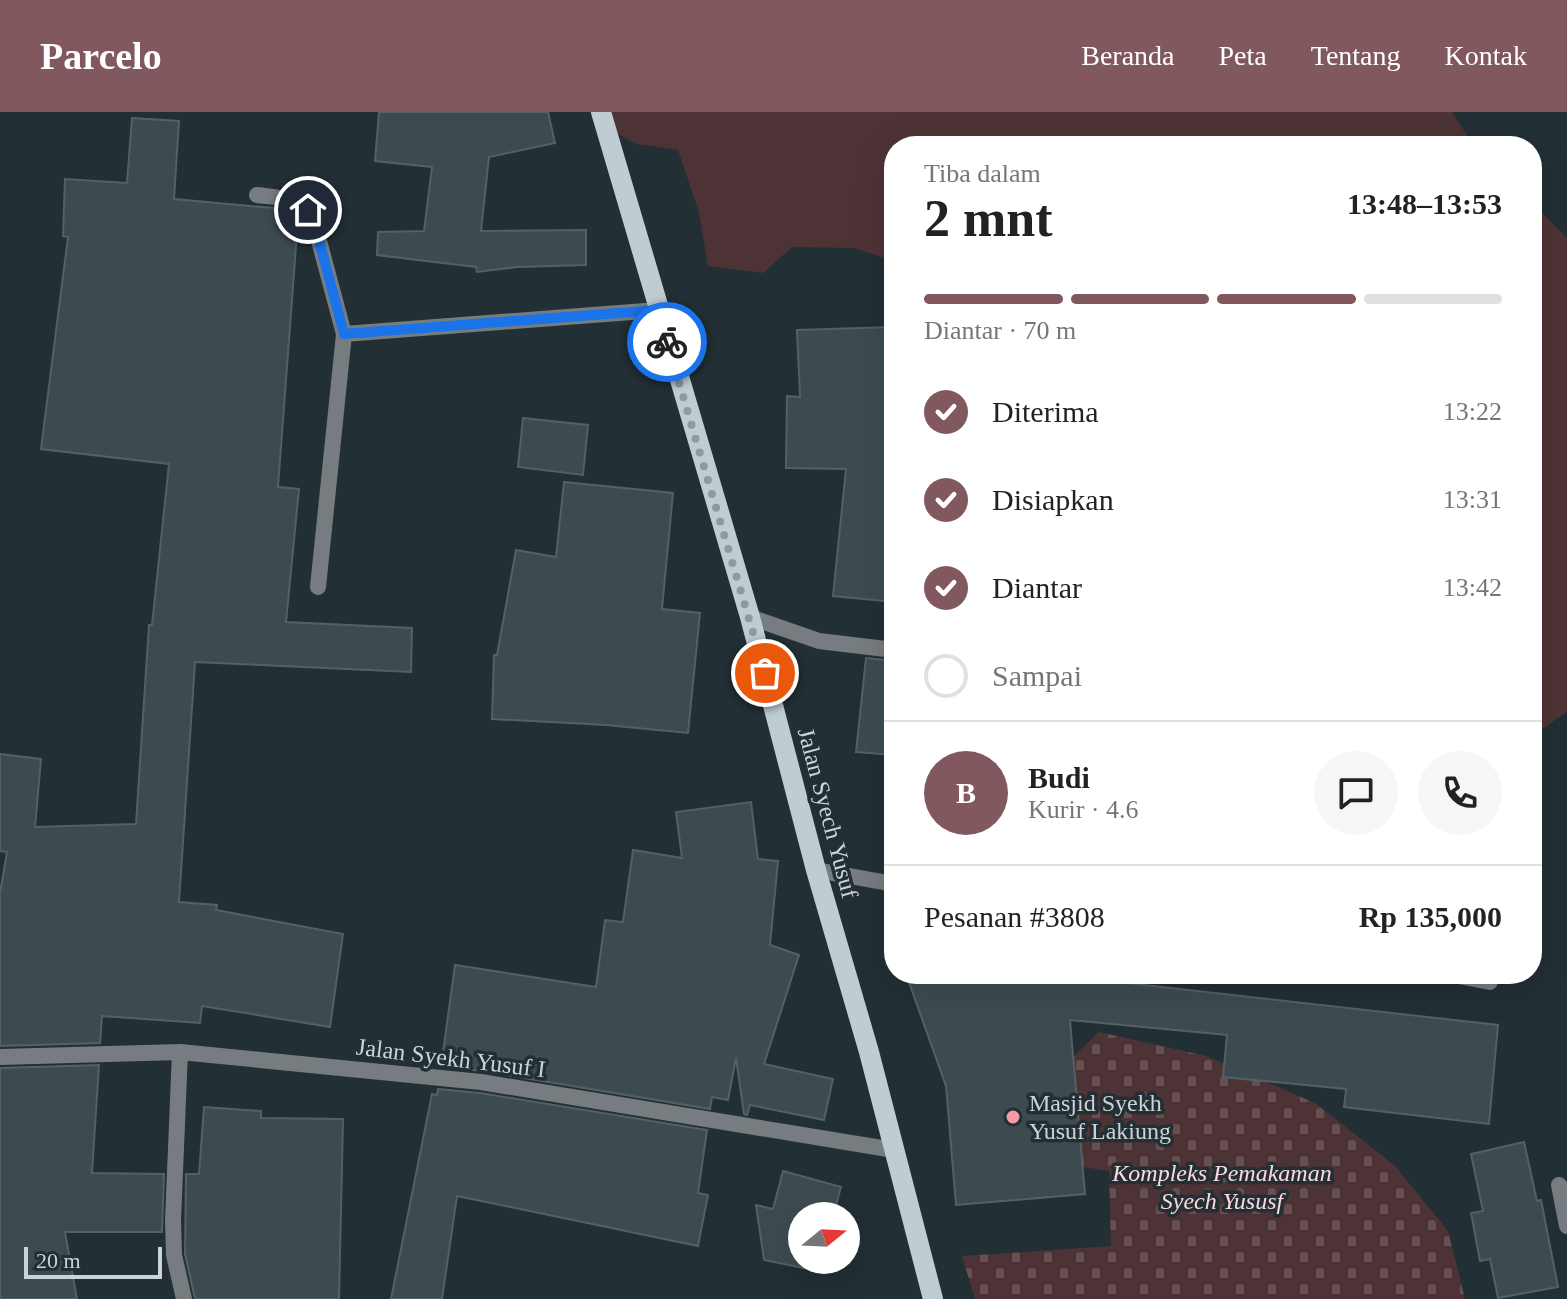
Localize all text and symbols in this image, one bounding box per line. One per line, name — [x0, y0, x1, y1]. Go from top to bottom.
text: Parcelo — [40, 35, 162, 77]
text: Beranda — [1081, 40, 1175, 71]
text: Peta — [1219, 40, 1267, 71]
text: Tentang — [1311, 40, 1401, 71]
text: Kontak — [1445, 40, 1527, 71]
text: Tiba dalam — [924, 159, 1041, 188]
pin — [274, 176, 342, 244]
text: 13:48–13:53 — [1347, 187, 1502, 220]
icon: home — [286, 188, 330, 232]
text: 2 mnt — [924, 190, 1053, 247]
courier — [627, 302, 707, 382]
text: Diantar · 70 m — [924, 316, 1076, 345]
icon: bike — [645, 320, 689, 364]
icon: check — [924, 390, 968, 434]
text: Diterima — [992, 395, 1099, 428]
text: 13:22 — [1443, 397, 1502, 426]
icon: check — [924, 478, 968, 522]
text: Disiapkan — [992, 483, 1114, 516]
text: 13:31 — [1443, 485, 1502, 514]
icon: check — [924, 566, 968, 610]
text: Diantar — [992, 571, 1082, 604]
text: 13:42 — [1443, 573, 1502, 602]
pin — [731, 639, 799, 707]
icon: bag — [743, 651, 787, 695]
text: Sampai — [992, 659, 1082, 692]
street label: Jalan Syech Yusuf — [793, 725, 863, 901]
button: chat — [1314, 751, 1398, 835]
button: phone — [1418, 751, 1502, 835]
text: Budi — [1028, 761, 1090, 794]
text: B — [956, 776, 976, 809]
text: Kurir · 4.6 — [1028, 795, 1138, 824]
text: Pesanan #3808 — [924, 900, 1105, 933]
text: Rp 135,000 — [1359, 900, 1502, 933]
street label: Jalan Syekh Yusuf I — [355, 1033, 547, 1083]
place label: Masjid Syekh Yusuf Lakiung — [1029, 1090, 1171, 1144]
marker: Masjid Syekh Yusuf Lakiung — [1004, 1108, 1022, 1126]
park label: Kompleks Pemakaman Syech Yususf — [1111, 1160, 1332, 1214]
north arrow — [788, 1202, 860, 1274]
map controls — [788, 1202, 860, 1274]
scale bar — [24, 1243, 162, 1279]
text: 20 m — [36, 1248, 81, 1273]

